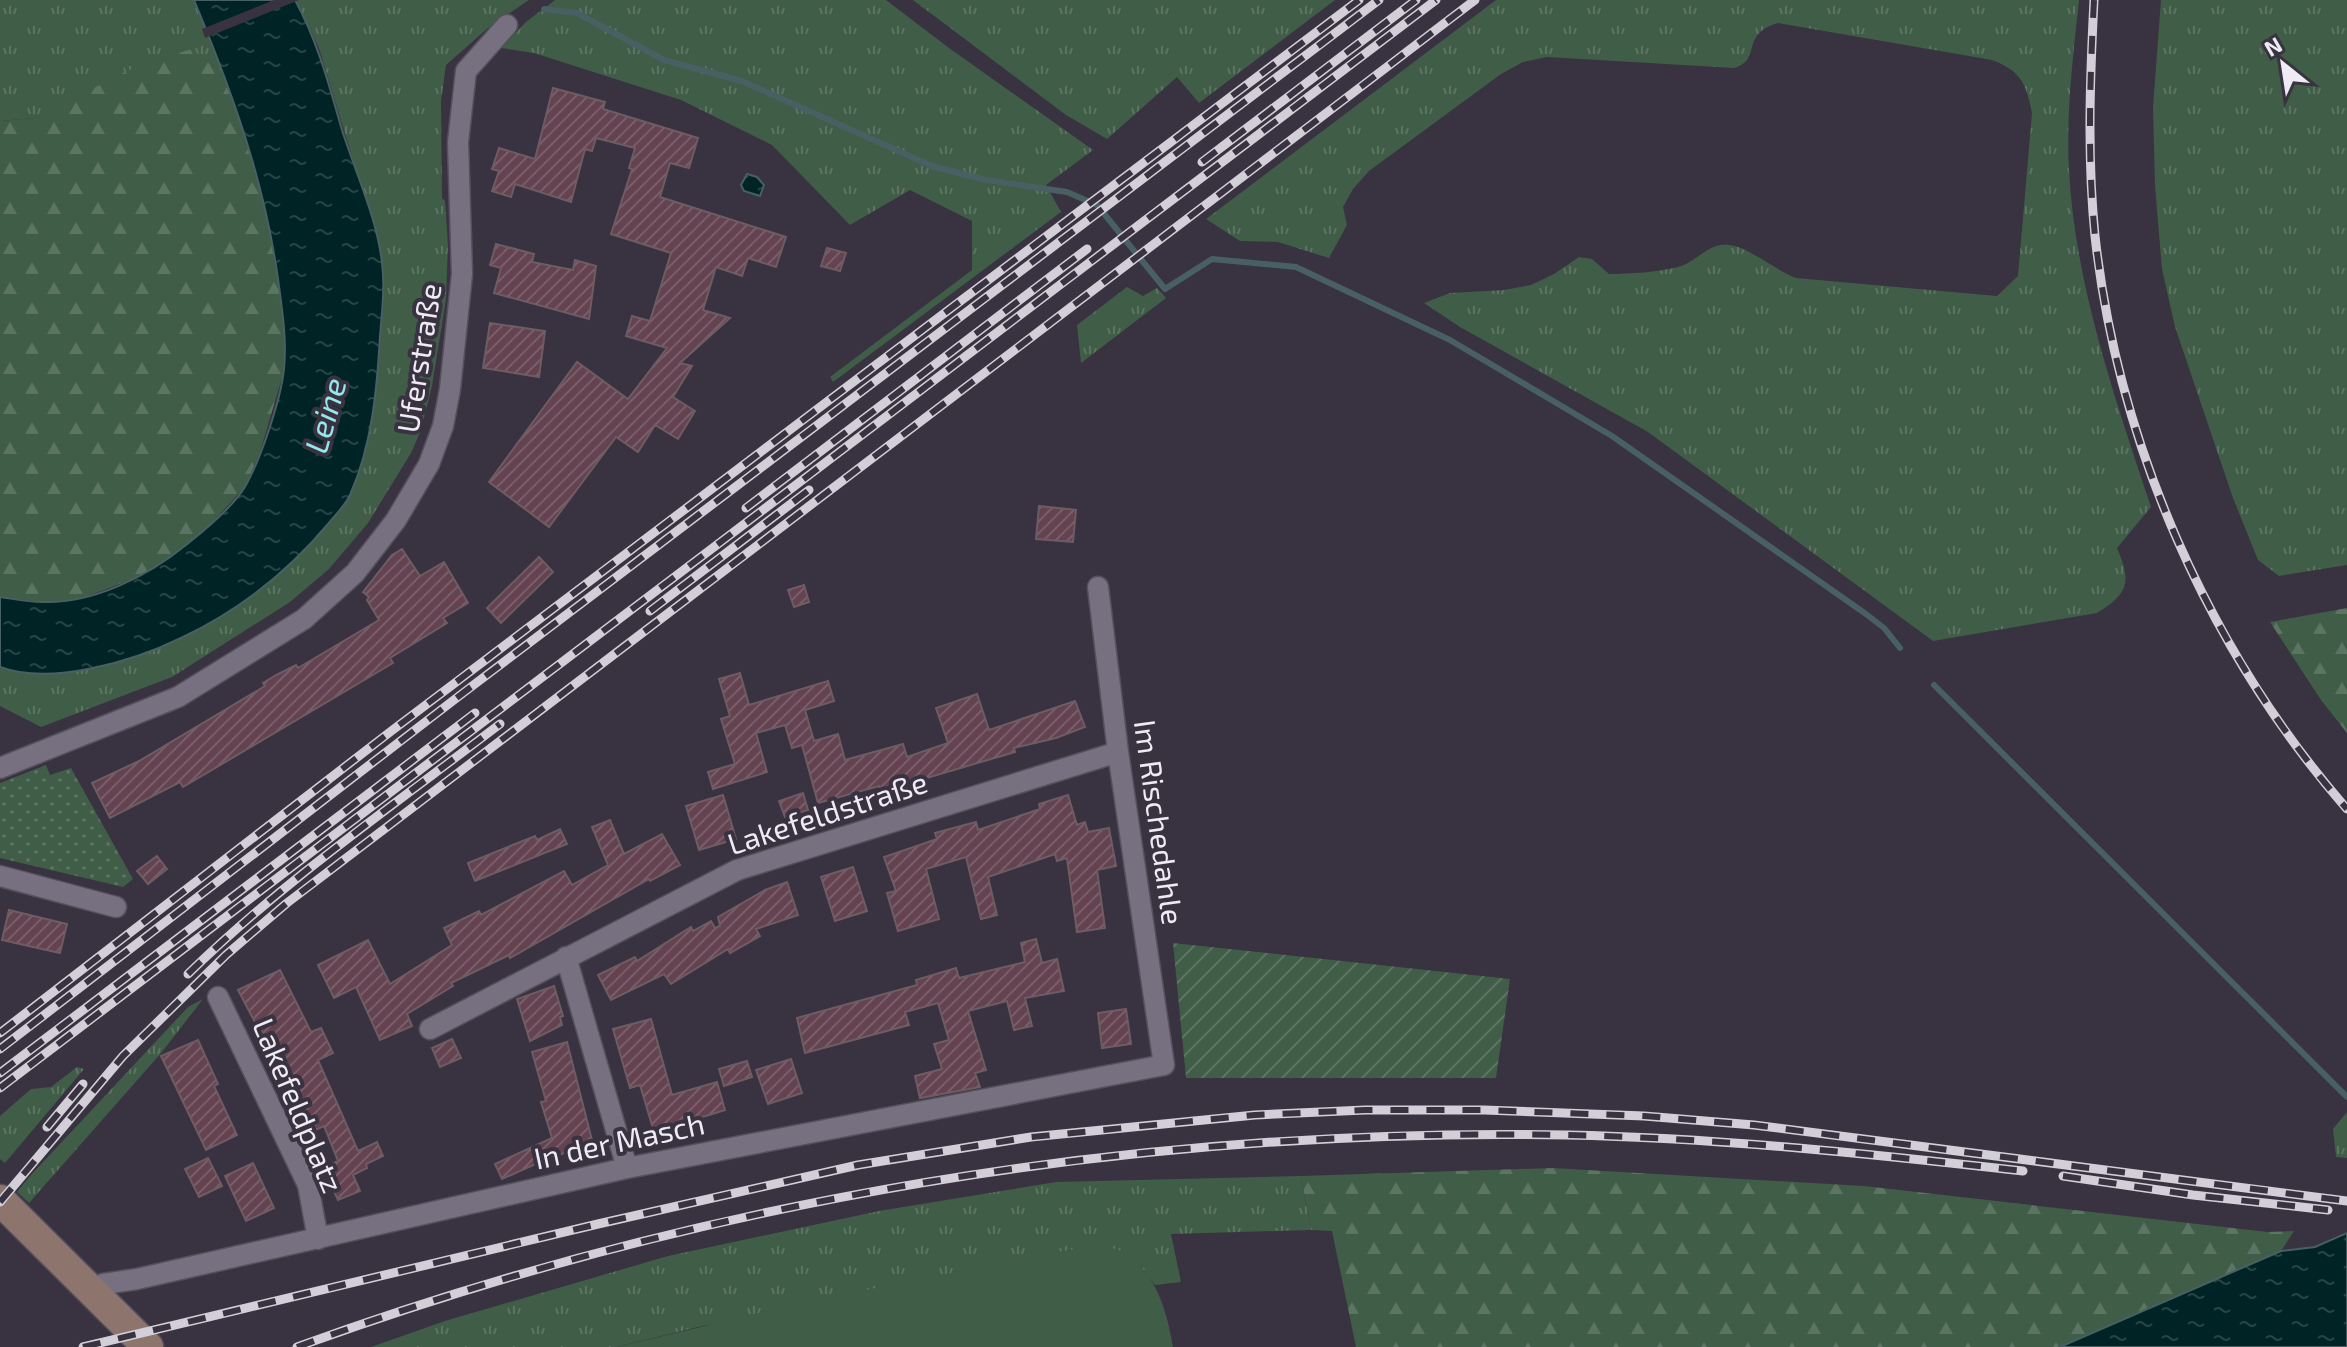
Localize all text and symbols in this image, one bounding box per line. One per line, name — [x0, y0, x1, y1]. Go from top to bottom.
north arrow — [2243, 24, 2323, 104]
text: N — [2259, 31, 2286, 61]
street label: Uferstraße — [388, 281, 448, 435]
water label: Leine — [295, 373, 353, 457]
street label: Im Rischedahle — [1128, 717, 1192, 927]
street label: Lakefeldstraße — [723, 763, 931, 861]
street label: Lakefeldplatz — [246, 1012, 352, 1198]
street label: In der Masch — [530, 1104, 708, 1176]

